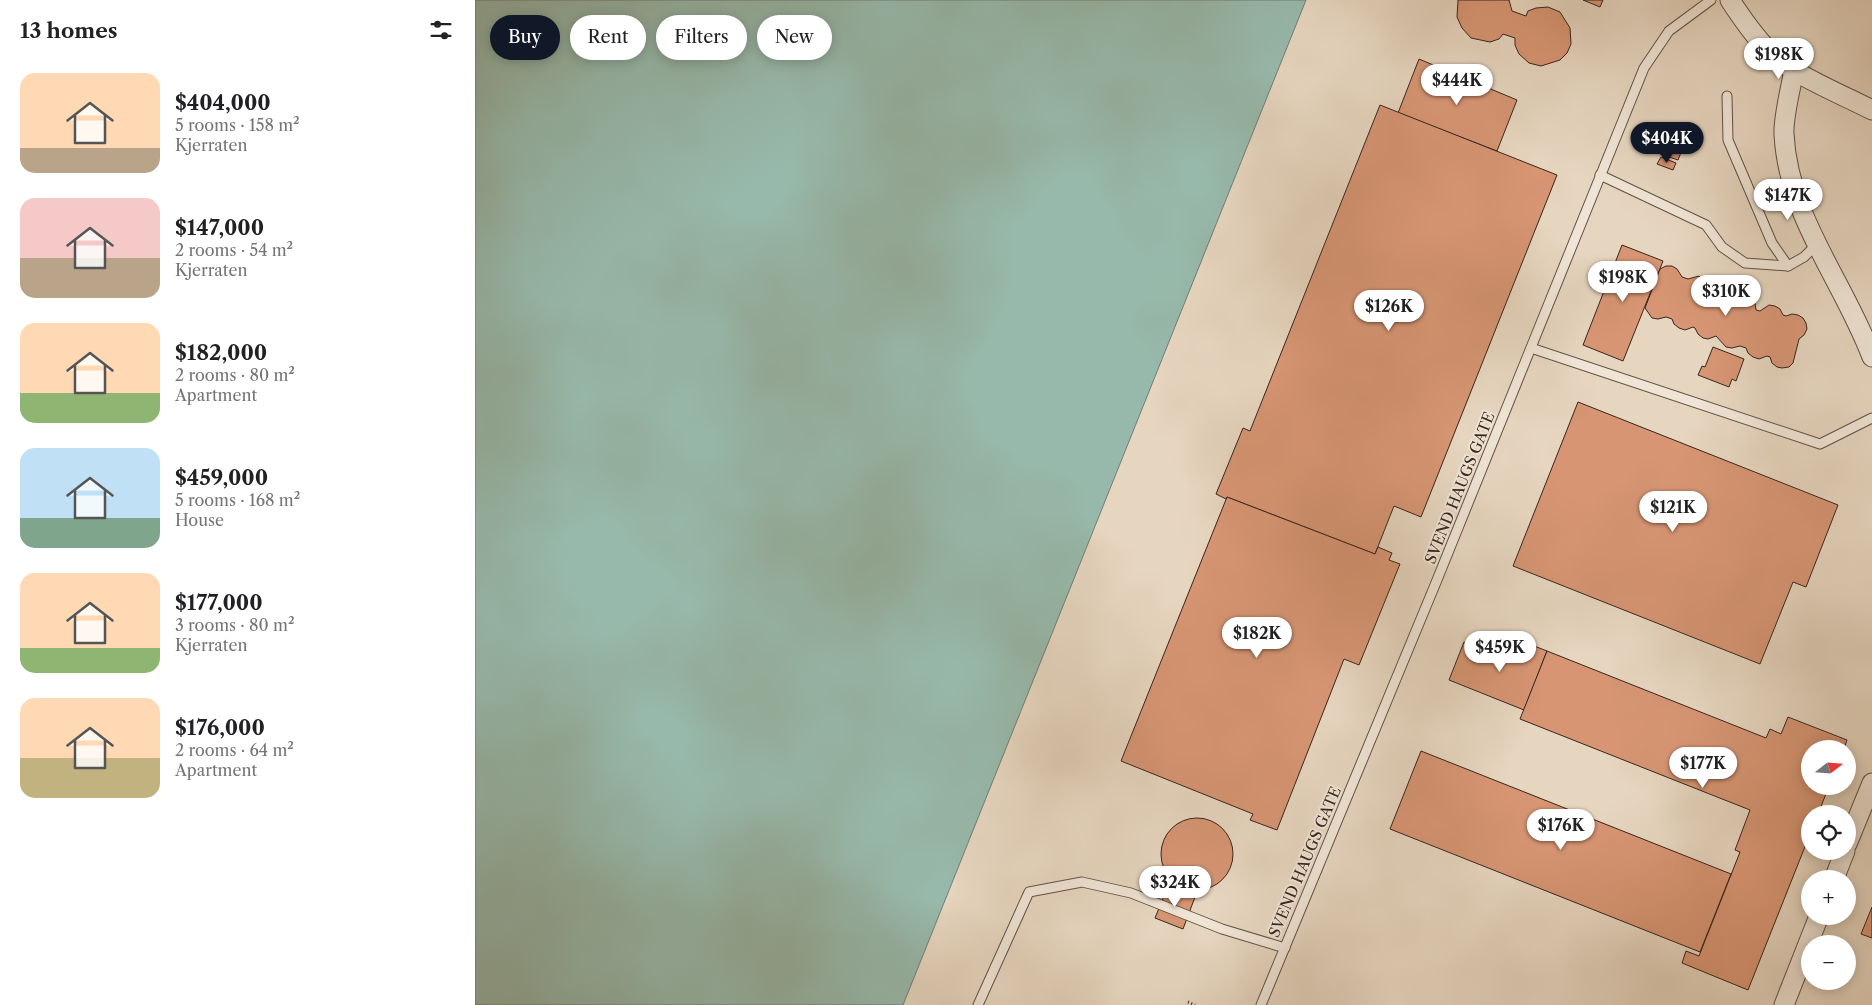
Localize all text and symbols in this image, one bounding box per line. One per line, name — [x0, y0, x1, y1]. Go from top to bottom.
chip: Buy — [490, 15, 560, 60]
chip: Rent — [570, 15, 646, 60]
chip: Filters — [656, 15, 747, 60]
chip: New — [757, 15, 832, 60]
icon: filters — [427, 16, 455, 44]
text: 13 homes — [20, 18, 118, 43]
pin: $198K — [1744, 38, 1814, 80]
text: $198K — [1755, 44, 1803, 64]
pin: $444K — [1422, 64, 1492, 106]
text: $444K — [1432, 70, 1482, 90]
text: $404,000 — [175, 90, 271, 115]
icon: home — [60, 93, 120, 153]
text: 5 rooms · 158 m² — [175, 115, 300, 135]
pin: $404K — [1632, 121, 1702, 164]
text: $404K — [1642, 128, 1692, 148]
text: Kjerraten — [175, 135, 247, 155]
pin: $147K — [1753, 178, 1823, 221]
text: $147K — [1765, 185, 1811, 205]
text: $147,000 — [175, 215, 264, 240]
icon: home — [60, 218, 120, 278]
text: 2 rooms · 54 m² — [175, 240, 293, 260]
text: Kjerraten — [175, 260, 247, 280]
pin: $198K — [1588, 260, 1658, 303]
text: $198K — [1599, 267, 1647, 287]
pin: $310K — [1691, 274, 1761, 317]
text: $310K — [1702, 281, 1750, 301]
pin: $126K — [1354, 290, 1424, 332]
text: $126K — [1365, 296, 1413, 316]
text: $182,000 — [175, 340, 267, 365]
icon: home — [60, 343, 120, 403]
text: 2 rooms · 80 m² — [175, 365, 295, 385]
text: Apartment — [175, 385, 257, 405]
street label: SVEND HAUGS GATE — [1420, 409, 1499, 566]
text: $459,000 — [175, 465, 268, 490]
icon: home — [60, 468, 120, 528]
text: 5 rooms · 168 m² — [175, 490, 300, 510]
pin: $121K — [1638, 490, 1708, 533]
text: $121K — [1650, 497, 1696, 517]
text: House — [175, 510, 224, 530]
text: $177,000 — [175, 590, 263, 615]
icon: home — [60, 593, 120, 653]
text: 3 rooms · 80 m² — [175, 615, 294, 635]
pin: $182K — [1222, 616, 1292, 659]
text: $182K — [1233, 623, 1281, 643]
pin: $459K — [1465, 630, 1535, 673]
text: Kjerraten — [175, 635, 247, 655]
text: $459K — [1475, 637, 1525, 657]
text: $176,000 — [175, 715, 265, 740]
icon: home — [60, 718, 120, 778]
text: 2 rooms · 64 m² — [175, 740, 294, 760]
north arrow — [1801, 740, 1856, 795]
map controls — [1801, 740, 1856, 990]
pin: $177K — [1668, 746, 1738, 789]
text: $177K — [1680, 753, 1726, 773]
text: Apartment — [175, 760, 257, 780]
street label: SVEND HAUGS GATE — [1264, 784, 1345, 940]
button: locate — [1801, 805, 1856, 860]
pin: $176K — [1526, 808, 1596, 851]
text: $176K — [1538, 815, 1584, 835]
pin: $324K — [1140, 866, 1210, 908]
button: + — [1801, 870, 1856, 925]
text: $324K — [1150, 872, 1200, 892]
button: − — [1801, 935, 1856, 990]

